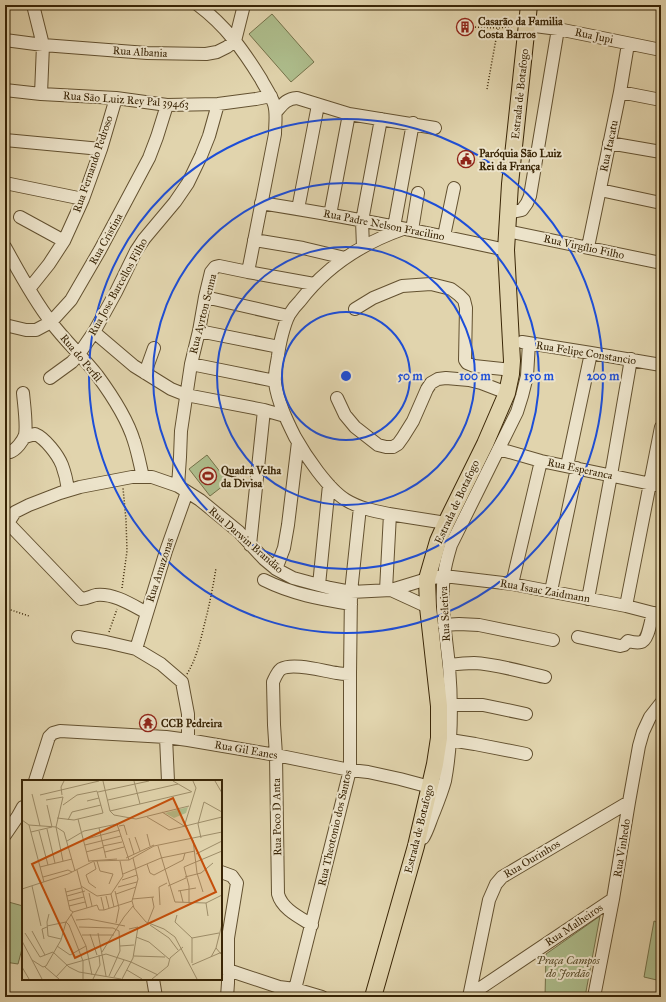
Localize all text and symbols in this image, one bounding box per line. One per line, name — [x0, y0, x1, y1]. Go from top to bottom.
place label: Casarão da Familia Costa Barros — [478, 15, 563, 41]
building icon: Casarão da Familia Costa Barros — [455, 17, 475, 37]
street label: Rua Jupi — [573, 26, 614, 47]
street label: Rua Albania — [112, 44, 168, 60]
street label: Estrada de Botafogo — [509, 48, 531, 140]
street label: Rua Sāo Luiz Rey Pal 39463 — [63, 89, 189, 111]
street label: Rua Fernando Pedroso — [70, 113, 116, 214]
street label: Rua Itacatu — [597, 119, 621, 173]
place label: Paróquia São Luiz Rei da França — [479, 147, 563, 174]
public building icon: Paróquia São Luiz Rei da França — [456, 149, 476, 169]
street label: Rua Padre Nelson Fracilino — [322, 207, 446, 243]
street label: Rua Cristina — [87, 211, 126, 267]
street label: Rua Virgílio Filho — [542, 232, 626, 262]
street label: Rua Jose Barcellos Filho — [86, 236, 151, 338]
street label: Rua Ayrton Senna — [187, 272, 219, 355]
street label: Rua do Perfil — [57, 332, 105, 384]
street label: Rua Felipe Constancio — [535, 339, 637, 367]
centre of rings — [339, 369, 353, 383]
text: 50 m — [397, 369, 424, 383]
text: 100 m — [459, 369, 492, 383]
text: 150 m — [524, 369, 555, 383]
text: 200 m — [587, 369, 620, 383]
street label: Rua Esperanca — [546, 456, 614, 482]
street label: Estrada de Botafogo — [432, 458, 482, 546]
place label: Quadra Velha da Divisa — [221, 464, 281, 490]
sports icon: Quadra Velha da Divisa — [198, 466, 218, 486]
street label: Rua Darwin Brandão — [206, 504, 286, 576]
street label: Rua Amazonas — [143, 536, 177, 604]
street label: Rua Isaac Zaidmann — [499, 577, 591, 605]
street label: Rua Seletiva — [437, 586, 453, 642]
temple icon: CCB Pedreira — [138, 713, 158, 733]
place label: CCB Pedreira — [161, 717, 223, 730]
street label: Rua Gil Eanes — [213, 738, 279, 762]
street label: Rua Theotonio dos Santos — [315, 769, 355, 887]
street label: Rua Poco D Anta — [270, 778, 284, 856]
inset map — [22, 780, 222, 980]
street label: Estrada de Botafogo — [402, 783, 436, 875]
street label: Rua Vinhedo — [611, 818, 633, 878]
street label: Rua Ourinhos — [501, 837, 563, 881]
street label: Rua Malheiros — [543, 901, 605, 949]
park label: Praça Campos do Jordão — [536, 954, 600, 980]

